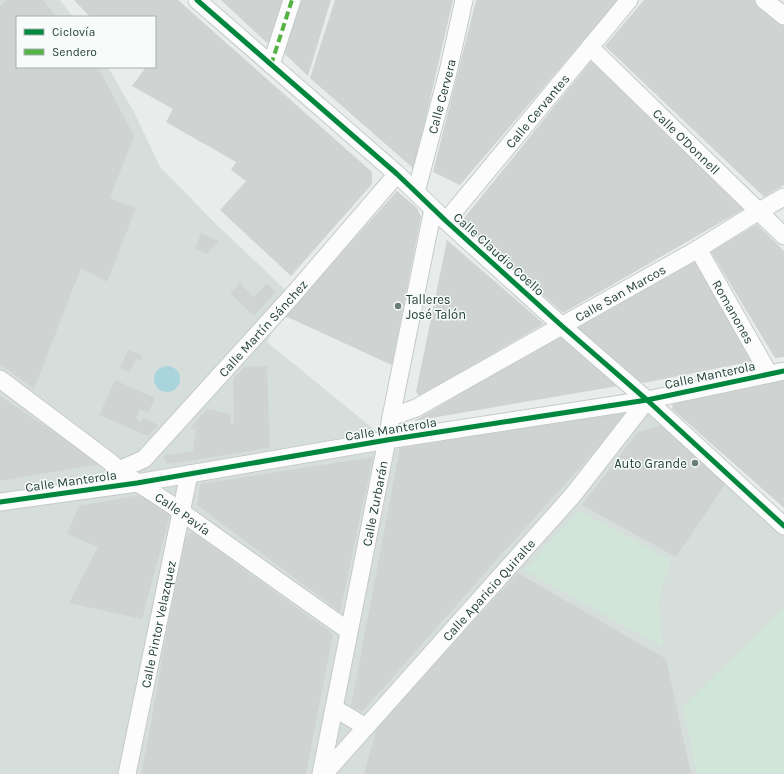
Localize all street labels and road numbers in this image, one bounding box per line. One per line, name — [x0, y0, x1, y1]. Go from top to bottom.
street label: Calle Cervera — [424, 58, 458, 135]
street label: Calle Cervantes — [502, 71, 572, 151]
street label: Calle O'Donnell — [650, 105, 723, 177]
street label: Calle Claudio Coello — [451, 209, 547, 299]
street label: Calle San Marcos — [572, 261, 668, 324]
street label: Calle Martín Sánchez — [215, 277, 310, 380]
street label: Romanones — [710, 277, 758, 346]
street label: Calle Manterola — [663, 358, 757, 392]
street label: Calle Manterola — [344, 414, 438, 444]
street label: Calle Zurbarán — [359, 459, 390, 547]
street label: Calle Manterola — [24, 467, 118, 495]
street label: Calle Pavía — [152, 489, 214, 538]
street label: Calle Aparicio Quiralte — [439, 536, 538, 644]
street label: Calle Pintor Velazquez — [137, 559, 178, 689]

